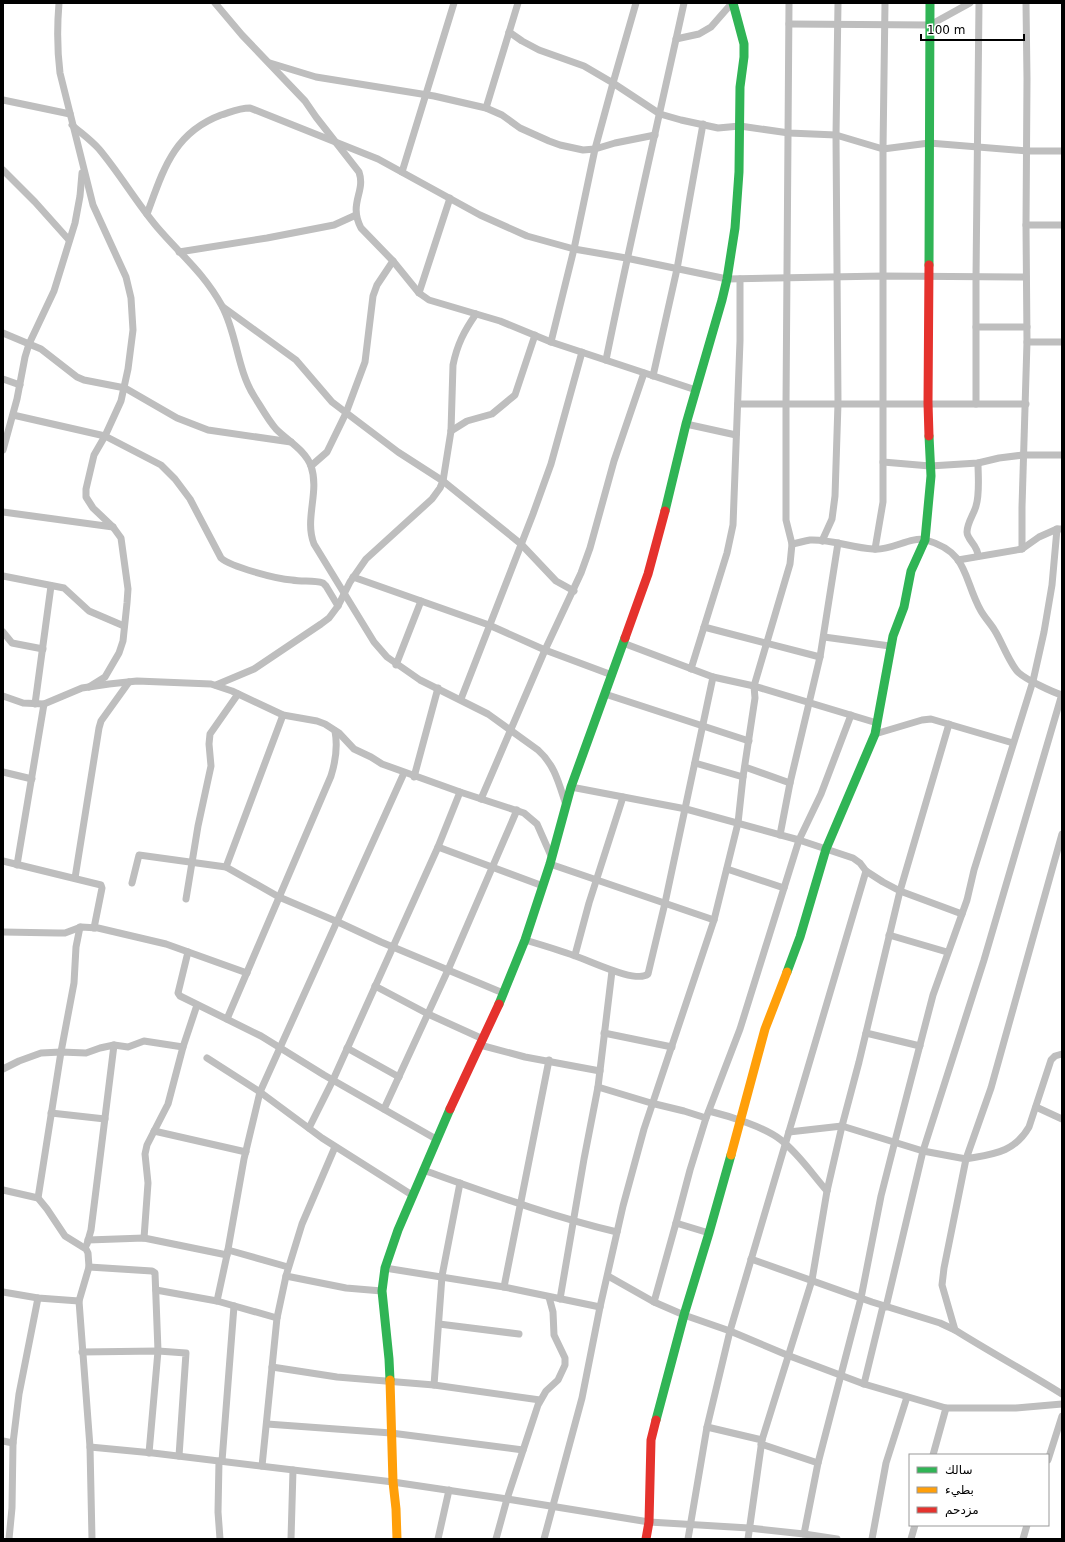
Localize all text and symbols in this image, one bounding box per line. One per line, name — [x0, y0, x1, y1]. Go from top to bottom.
scale bar — [921, 16, 1024, 42]
text: 100 m — [927, 23, 965, 37]
legend — [909, 1454, 1049, 1526]
text: سالك — [945, 1463, 972, 1477]
text: بطيء — [945, 1483, 974, 1497]
text: مزدحم — [945, 1503, 979, 1518]

